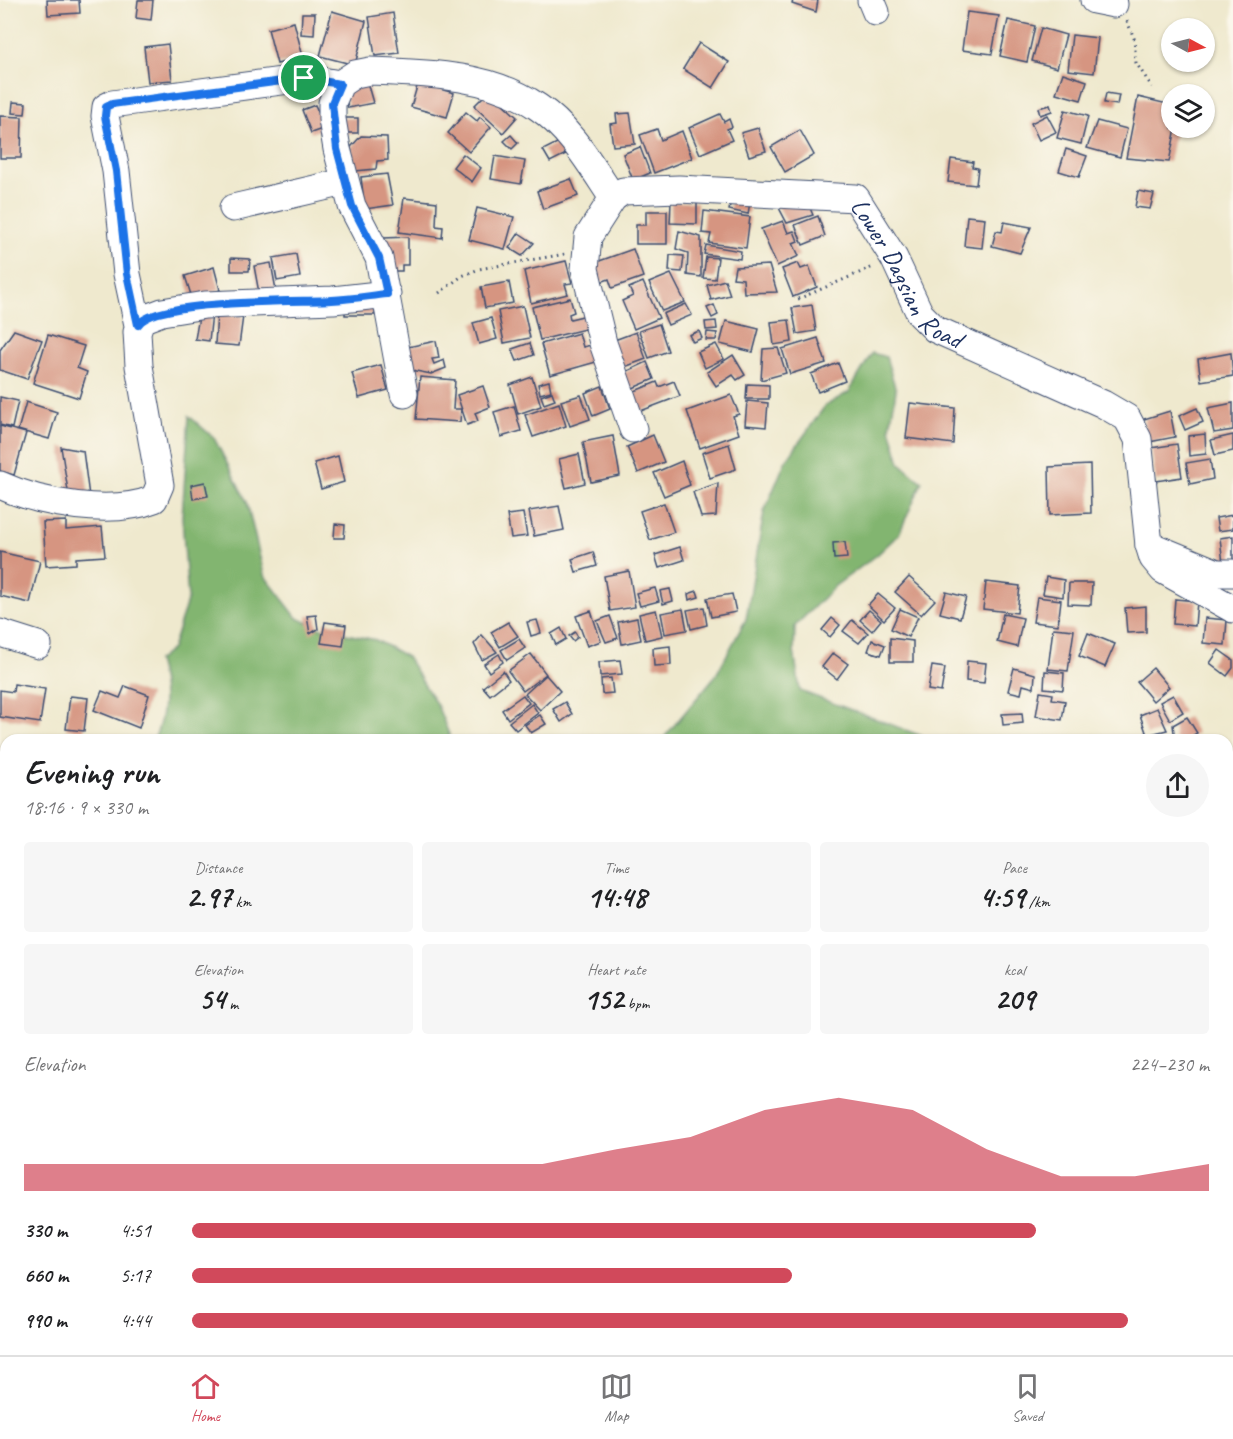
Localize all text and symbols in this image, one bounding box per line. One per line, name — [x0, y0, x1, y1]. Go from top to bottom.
north arrow — [1161, 18, 1215, 72]
map controls — [1161, 18, 1215, 138]
pin — [278, 52, 329, 103]
icon: arrive — [287, 61, 320, 94]
button: layers — [1161, 84, 1215, 138]
street label: Lower Dagsian Road — [844, 192, 971, 357]
text: Evening run — [24, 751, 159, 793]
button: share — [1146, 754, 1209, 817]
text: 18:16 · 9 × 330 m — [24, 795, 148, 820]
text: Distance — [195, 858, 242, 878]
text: Time — [604, 858, 629, 878]
text: Pace — [1002, 858, 1027, 878]
text: 2.97 — [186, 878, 232, 916]
text: 14:48 — [587, 878, 646, 916]
text: 4:59 — [979, 878, 1025, 916]
text: km — [232, 892, 251, 912]
text: /km — [1025, 892, 1050, 912]
text: Elevation — [194, 960, 243, 980]
text: Heart rate — [587, 960, 646, 980]
text: kcal — [1004, 960, 1025, 980]
text: 54 — [199, 980, 225, 1018]
text: 152 — [584, 980, 624, 1018]
text: 209 — [994, 980, 1035, 1018]
text: m — [225, 994, 238, 1014]
text: bpm — [624, 994, 649, 1014]
text: Elevation — [24, 1052, 86, 1077]
text: 224–230 m — [1130, 1052, 1209, 1077]
text: 330 m — [24, 1218, 67, 1243]
text: 4:51 — [120, 1218, 151, 1243]
text: 660 m — [24, 1263, 68, 1288]
text: 5:17 — [120, 1263, 151, 1288]
text: 990 m — [24, 1308, 67, 1333]
text: 4:44 — [120, 1308, 151, 1333]
tab: Home — [189, 1370, 222, 1426]
tab: Map — [600, 1370, 633, 1426]
tab: Saved — [1011, 1370, 1044, 1426]

